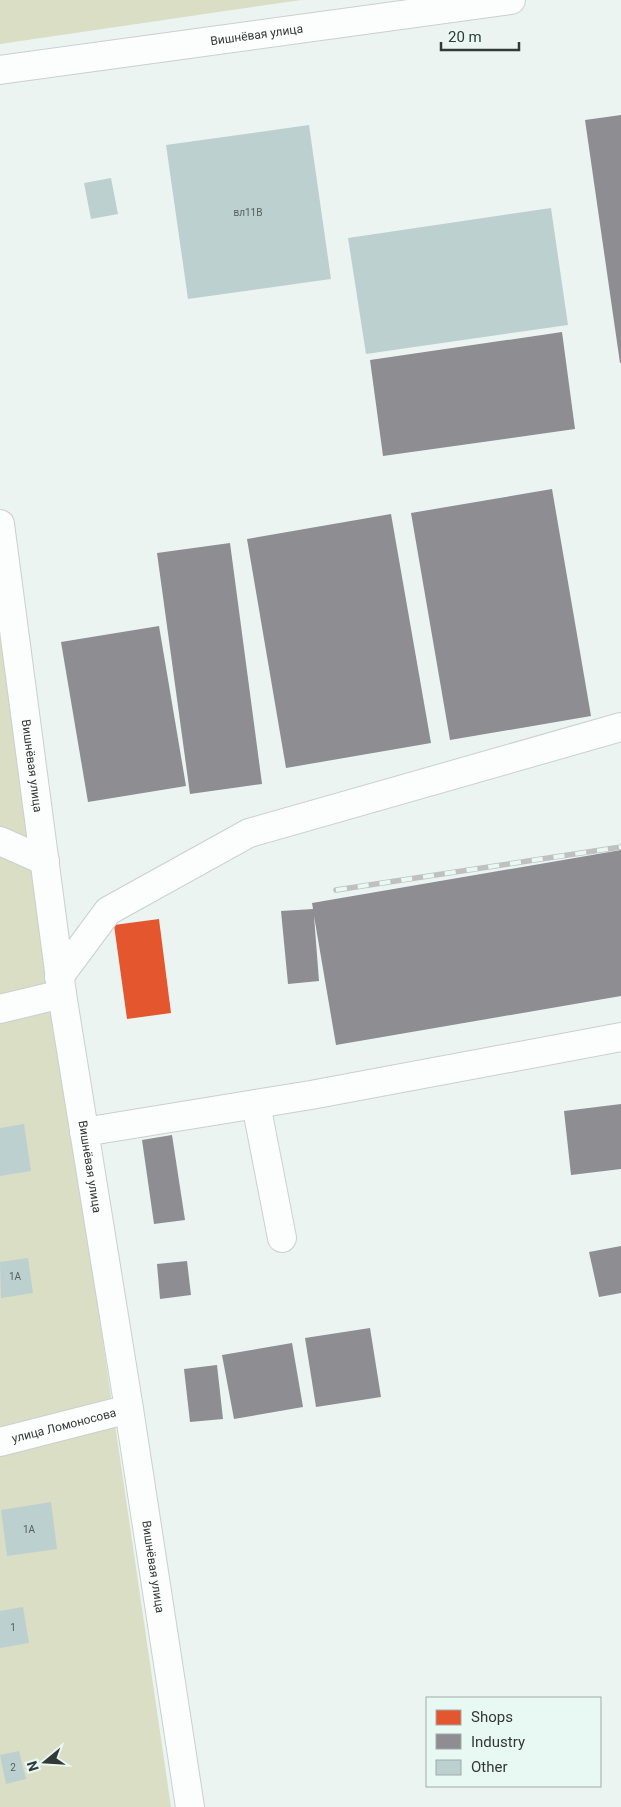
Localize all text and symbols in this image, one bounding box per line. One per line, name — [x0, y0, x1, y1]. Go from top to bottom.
scale bar — [441, 20, 518, 52]
street label: Вишнёвая улица — [209, 22, 304, 48]
text: 20 m — [448, 28, 482, 46]
house number: вл11В — [234, 207, 262, 218]
street label: Вишнёвая улица — [19, 719, 45, 813]
street label: Вишнёвая улица — [76, 1119, 104, 1214]
house number: 1А — [9, 1271, 22, 1282]
street label: улица Ломоносова — [10, 1406, 118, 1446]
street label: Вишнёвая улица — [139, 1519, 167, 1614]
house number: 1А — [23, 1524, 36, 1535]
house number: 1 — [10, 1622, 16, 1633]
legend — [426, 1697, 601, 1787]
text: Shops — [471, 1708, 513, 1726]
text: Industry — [471, 1733, 525, 1751]
north arrow — [20, 1737, 70, 1787]
text: Other — [471, 1758, 508, 1776]
text: N — [23, 1759, 42, 1773]
house number: 2 — [10, 1762, 16, 1773]

